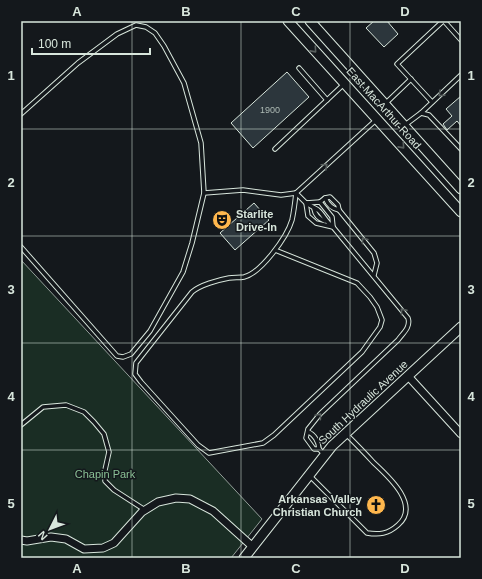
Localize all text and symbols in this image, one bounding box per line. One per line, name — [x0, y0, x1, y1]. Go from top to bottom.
text: A — [72, 4, 82, 19]
text: B — [181, 4, 191, 19]
text: C — [291, 4, 301, 19]
text: D — [400, 4, 410, 19]
scale bar — [32, 30, 150, 56]
text: 100 m — [38, 37, 71, 51]
one-way arrow — [310, 45, 317, 53]
street label: East MacArthur Road — [344, 65, 424, 151]
text: 1 — [7, 68, 15, 83]
text: 1 — [467, 68, 475, 83]
one-way arrow — [438, 89, 446, 97]
house number: 1900 — [260, 105, 280, 115]
one-way arrow — [397, 142, 404, 149]
one-way arrow — [320, 163, 328, 171]
text: 2 — [7, 175, 15, 190]
text: 2 — [467, 175, 475, 190]
place label: Starlite Drive-In — [236, 208, 277, 233]
theatre icon: Starlite Drive-In — [211, 209, 233, 231]
one-way arrow — [362, 238, 369, 245]
text: 3 — [7, 282, 15, 297]
text: 3 — [467, 282, 475, 297]
one-way arrow — [401, 309, 408, 316]
street label: South Hydraulic Avenue — [316, 358, 410, 446]
text: 4 — [7, 389, 15, 404]
text: 4 — [467, 389, 475, 404]
one-way arrow — [314, 413, 322, 421]
park label: Chapin Park — [75, 468, 136, 480]
place label: Arkansas Valley Christian Church — [273, 493, 363, 518]
church icon: Arkansas Valley Christian Church — [365, 494, 387, 516]
text: 5 — [7, 496, 15, 511]
text: 5 — [467, 496, 475, 511]
north arrow — [30, 509, 70, 549]
text: N — [35, 529, 50, 543]
text: A — [72, 561, 82, 576]
text: B — [181, 561, 191, 576]
text: C — [291, 561, 301, 576]
text: D — [400, 561, 410, 576]

